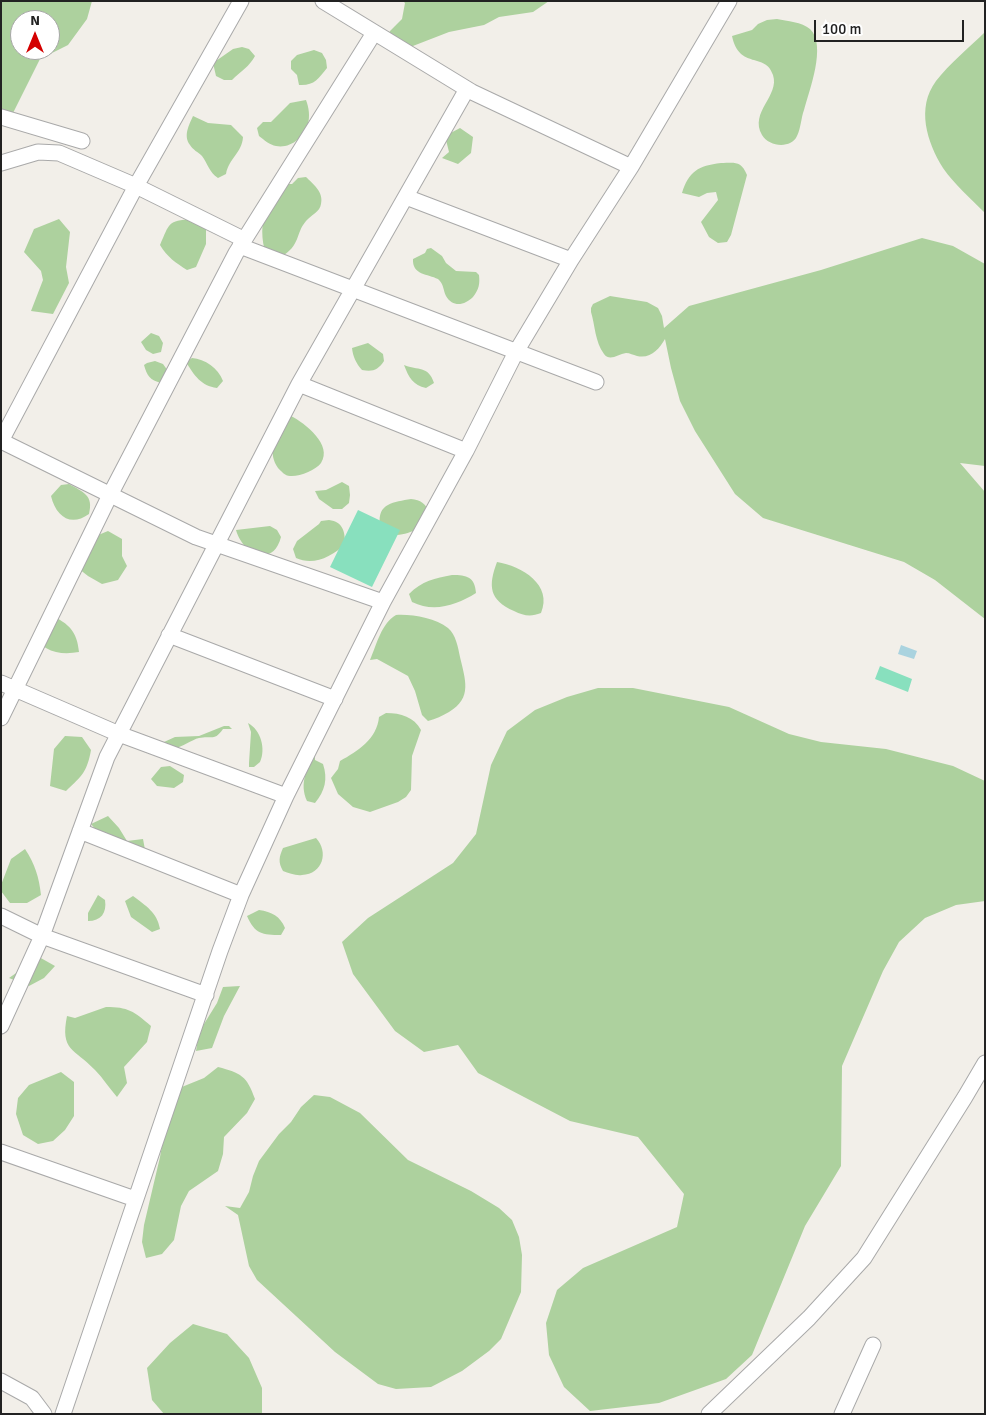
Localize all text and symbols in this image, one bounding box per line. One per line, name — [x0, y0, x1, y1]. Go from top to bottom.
north arrow — [10, 10, 60, 60]
scale bar — [816, 10, 966, 42]
text: N — [30, 12, 40, 29]
text: 100 m — [822, 20, 862, 38]

